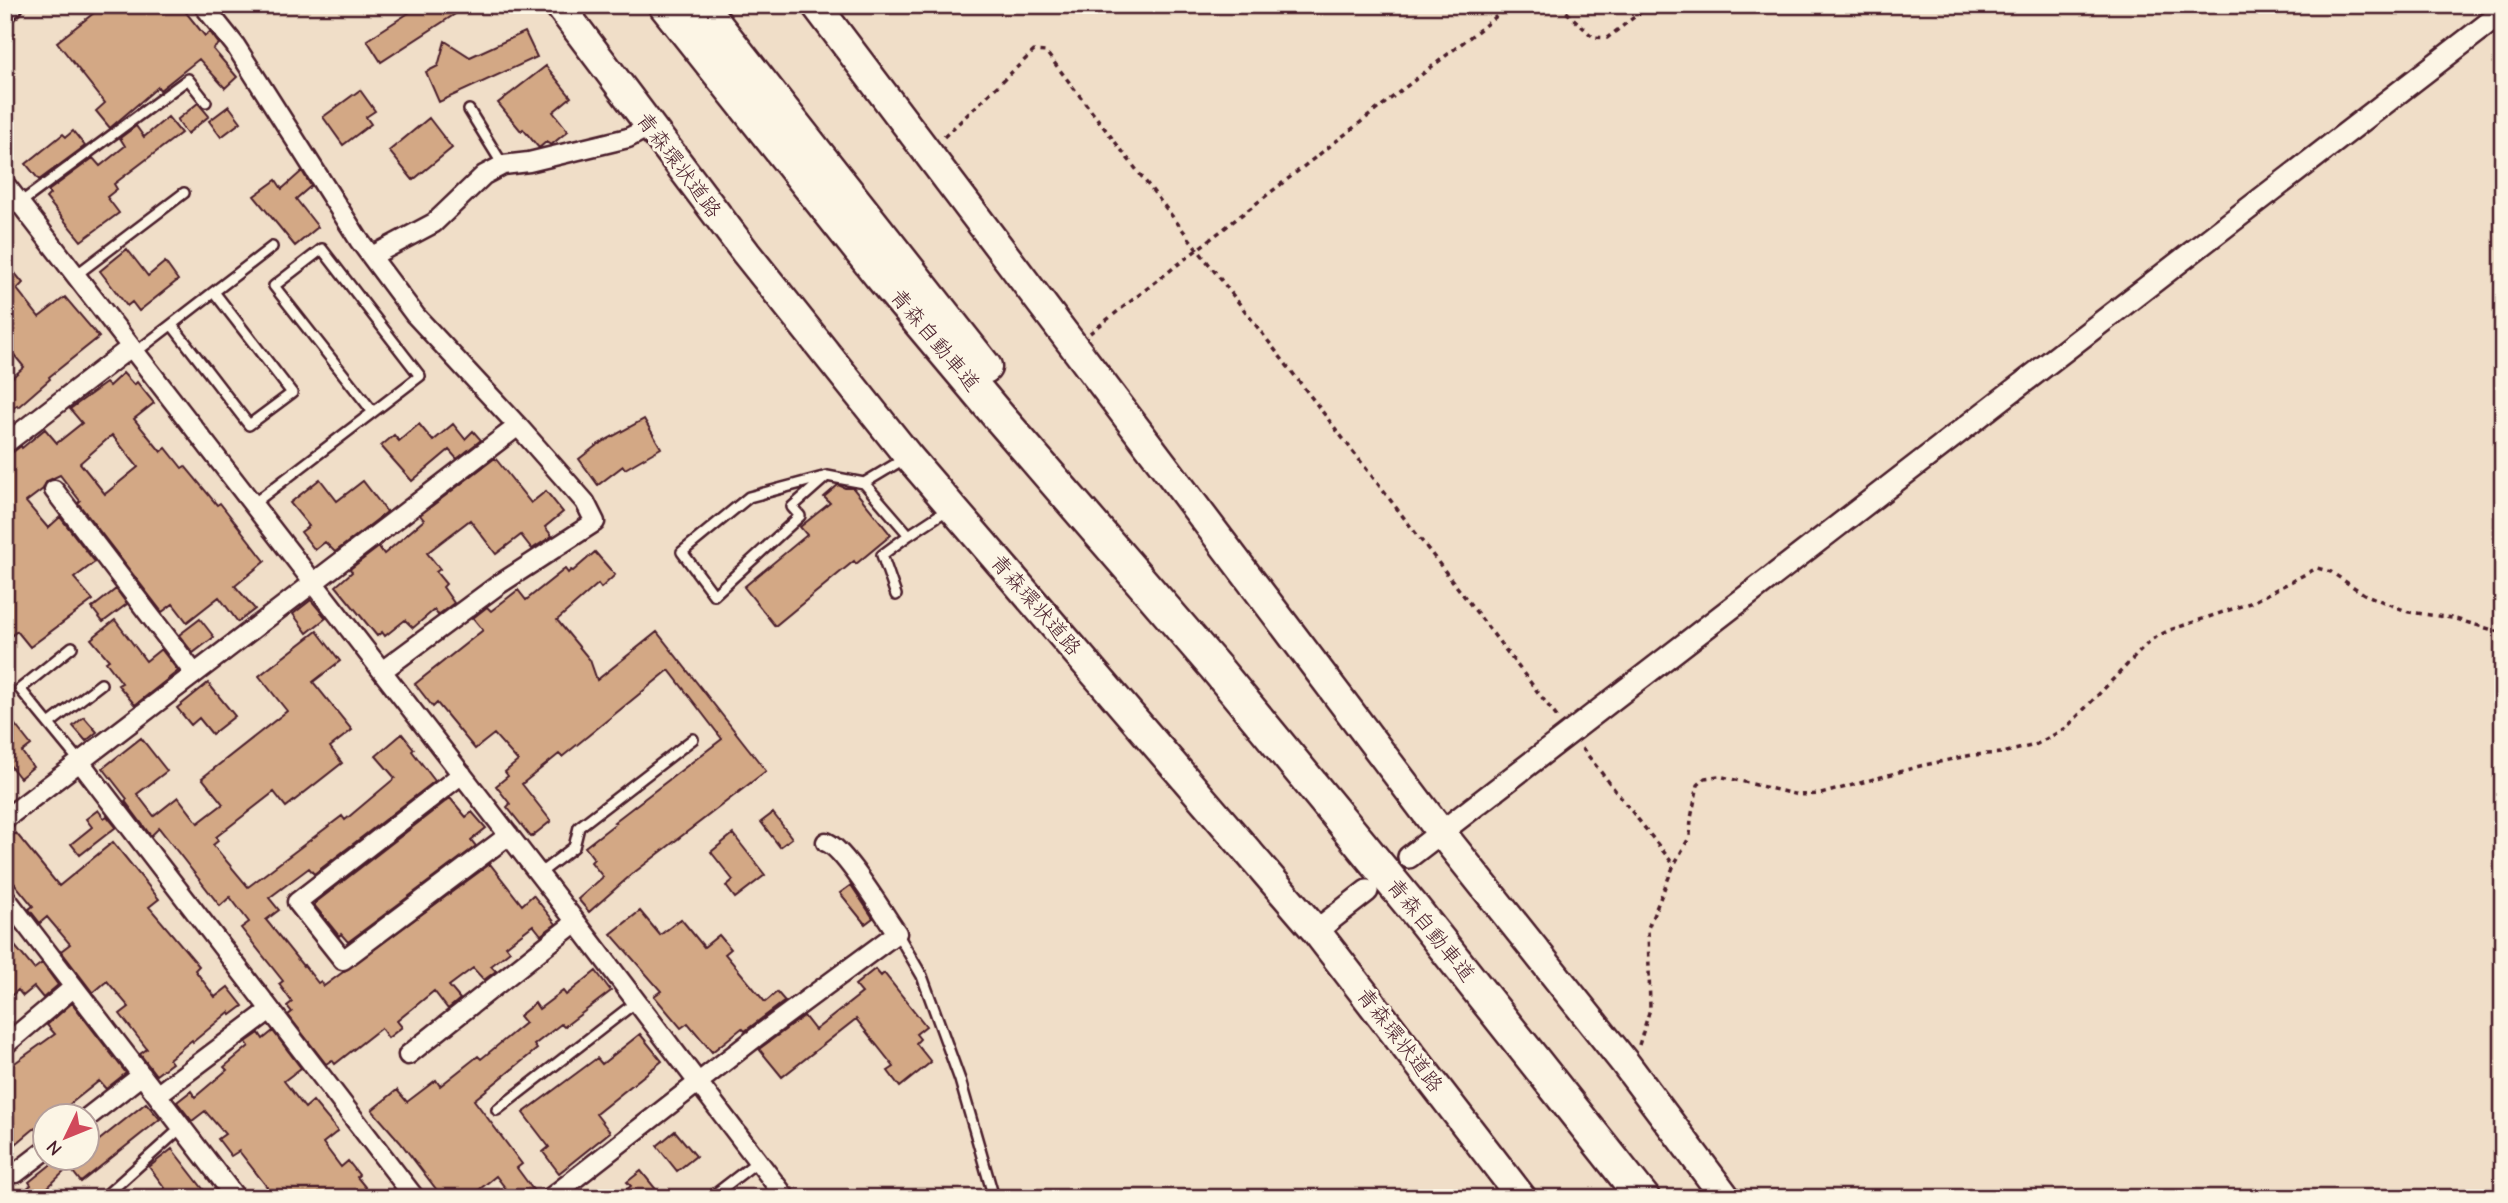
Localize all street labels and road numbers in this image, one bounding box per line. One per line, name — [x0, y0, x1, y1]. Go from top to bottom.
street label: 青森環状道路 — [632, 107, 726, 223]
street label: 青森自動車道 — [885, 284, 985, 396]
street label: 青森環状道路 — [986, 550, 1086, 660]
street label: 青森自動車道 — [1382, 873, 1480, 987]
street label: 青森環状道路 — [1352, 983, 1448, 1097]

